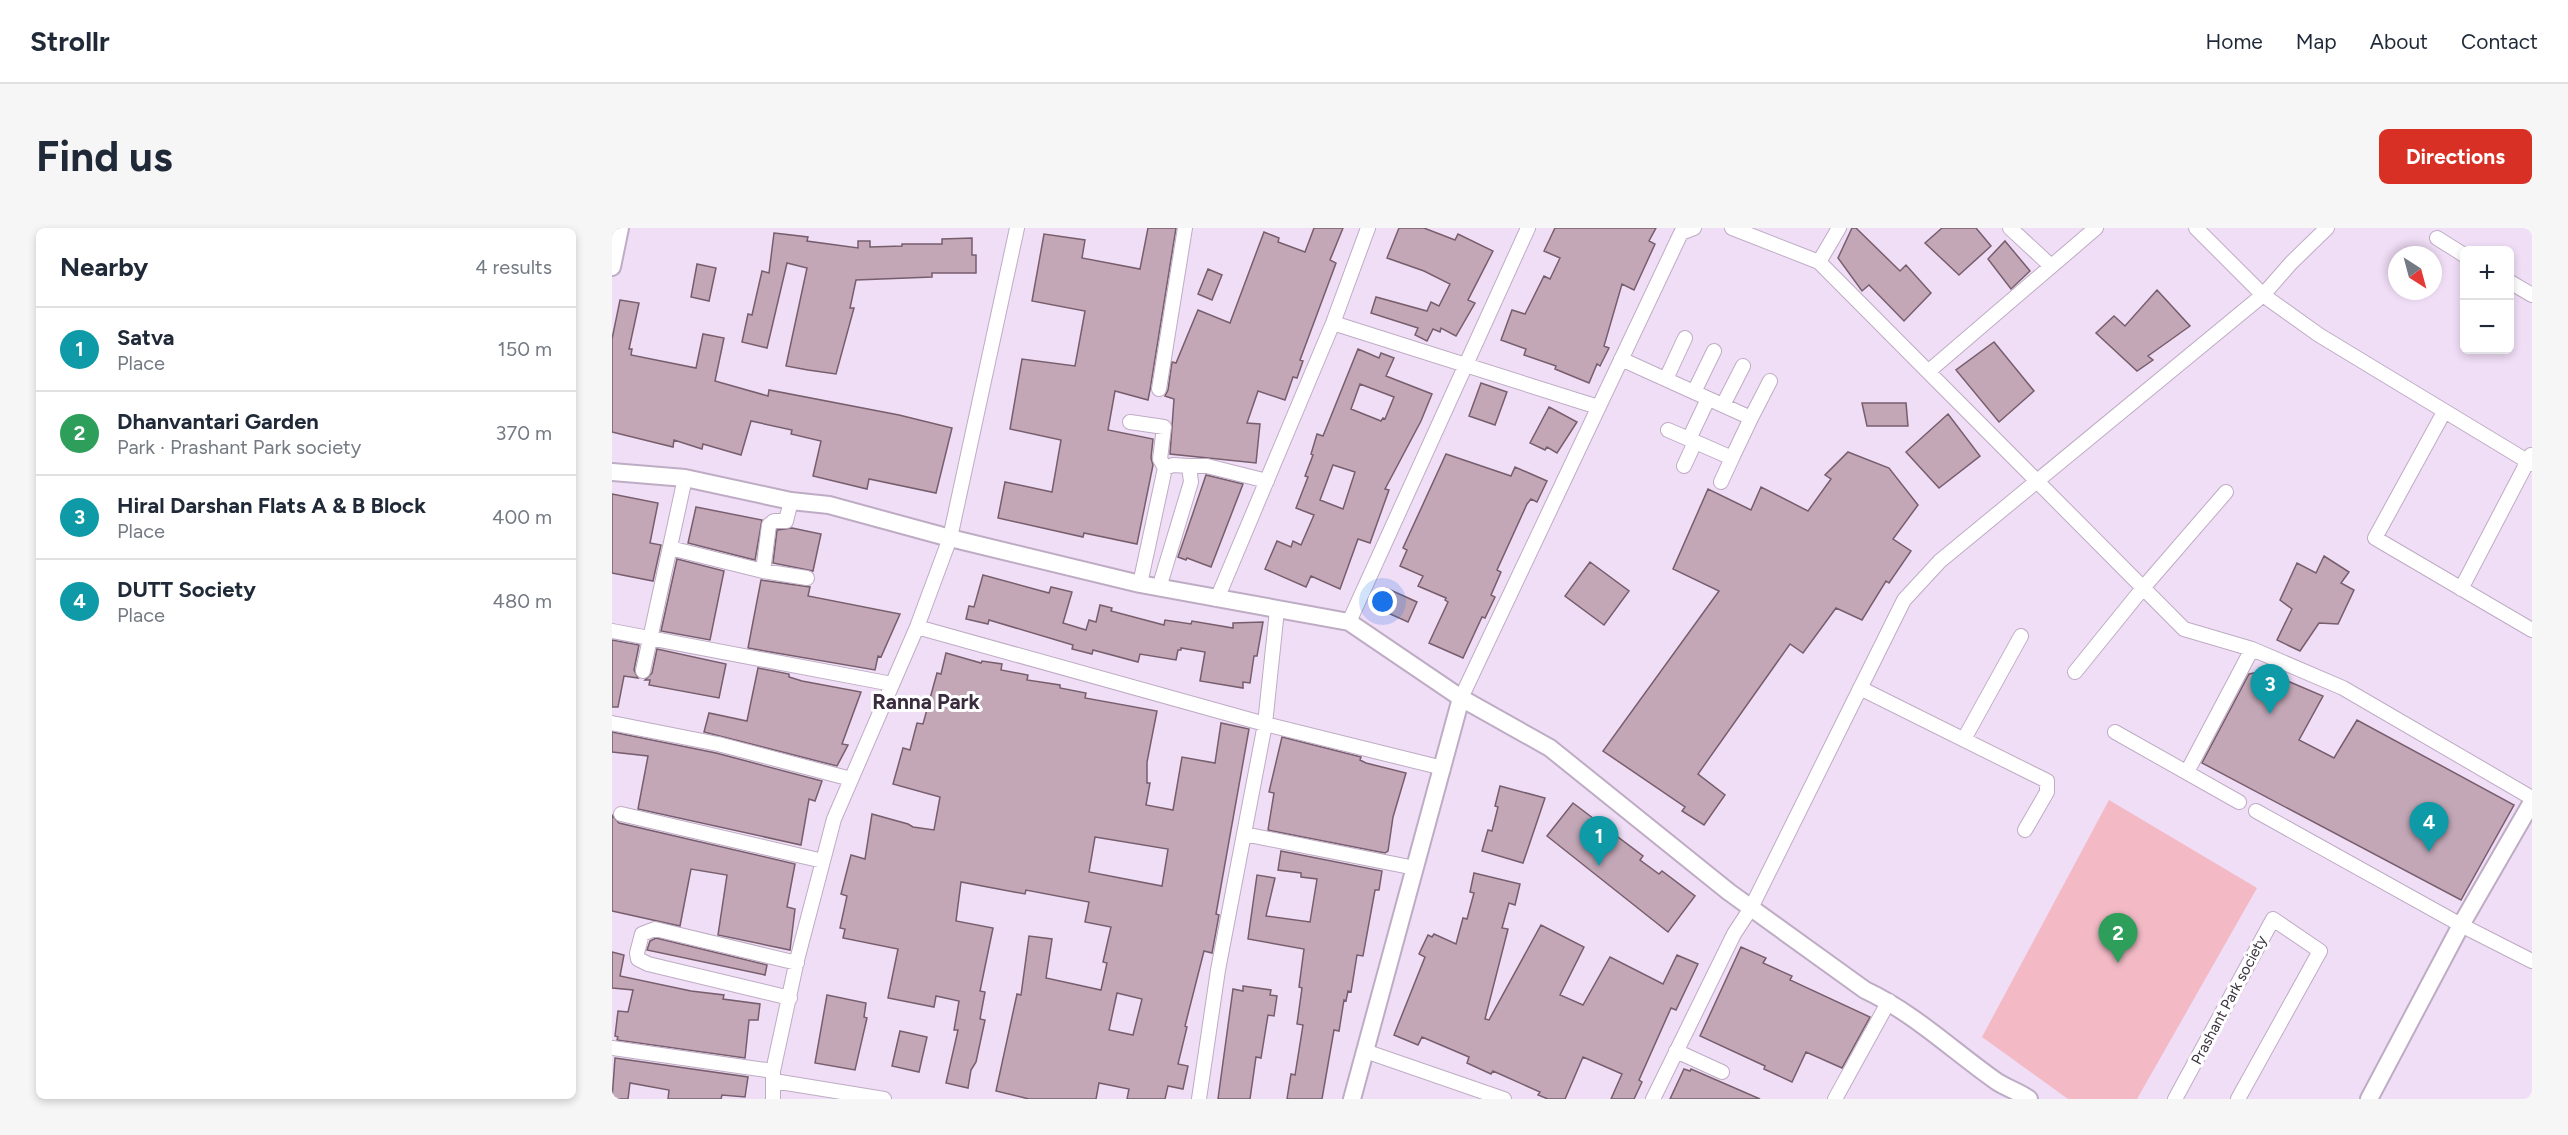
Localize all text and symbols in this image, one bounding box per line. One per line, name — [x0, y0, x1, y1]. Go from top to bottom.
text: Strollr — [30, 24, 110, 58]
text: Home — [2206, 29, 2263, 54]
text: Map — [2296, 29, 2337, 54]
text: About — [2370, 29, 2428, 54]
text: Contact — [2461, 29, 2538, 54]
button: Directions — [2379, 129, 2532, 184]
text: Find us — [36, 131, 173, 182]
north arrow — [2388, 246, 2442, 300]
map controls — [2460, 246, 2514, 354]
button: + — [2460, 246, 2514, 300]
text: Nearby — [60, 251, 148, 283]
text: 4 results — [475, 255, 552, 279]
button: − — [2460, 300, 2514, 354]
text: Satva — [117, 324, 175, 351]
text: 1 — [75, 337, 84, 361]
text: 150 m — [497, 337, 552, 361]
text: Place — [117, 351, 165, 375]
text: Dhanvantari Garden — [117, 408, 319, 435]
text: 2 — [74, 421, 85, 445]
text: 370 m — [496, 421, 552, 445]
text: Park · Prashant Park society — [117, 435, 361, 459]
text: Hiral Darshan Flats A & B Block — [117, 492, 426, 519]
text: 3 — [74, 505, 85, 529]
text: 400 m — [492, 505, 552, 529]
text: Place — [117, 519, 165, 543]
text: DUTT Society — [117, 576, 256, 603]
your location — [1368, 587, 1397, 616]
text: 4 — [73, 589, 86, 613]
text: 480 m — [493, 589, 552, 613]
text: Place — [117, 603, 165, 627]
pin: 3 — [2250, 664, 2290, 714]
district label: Ranna Park — [872, 689, 981, 714]
pin: 4 — [2410, 802, 2448, 852]
pin: 1 — [1580, 816, 1618, 866]
pin: 2 — [2098, 914, 2138, 963]
street label: Prashant Park society — [2187, 932, 2271, 1068]

